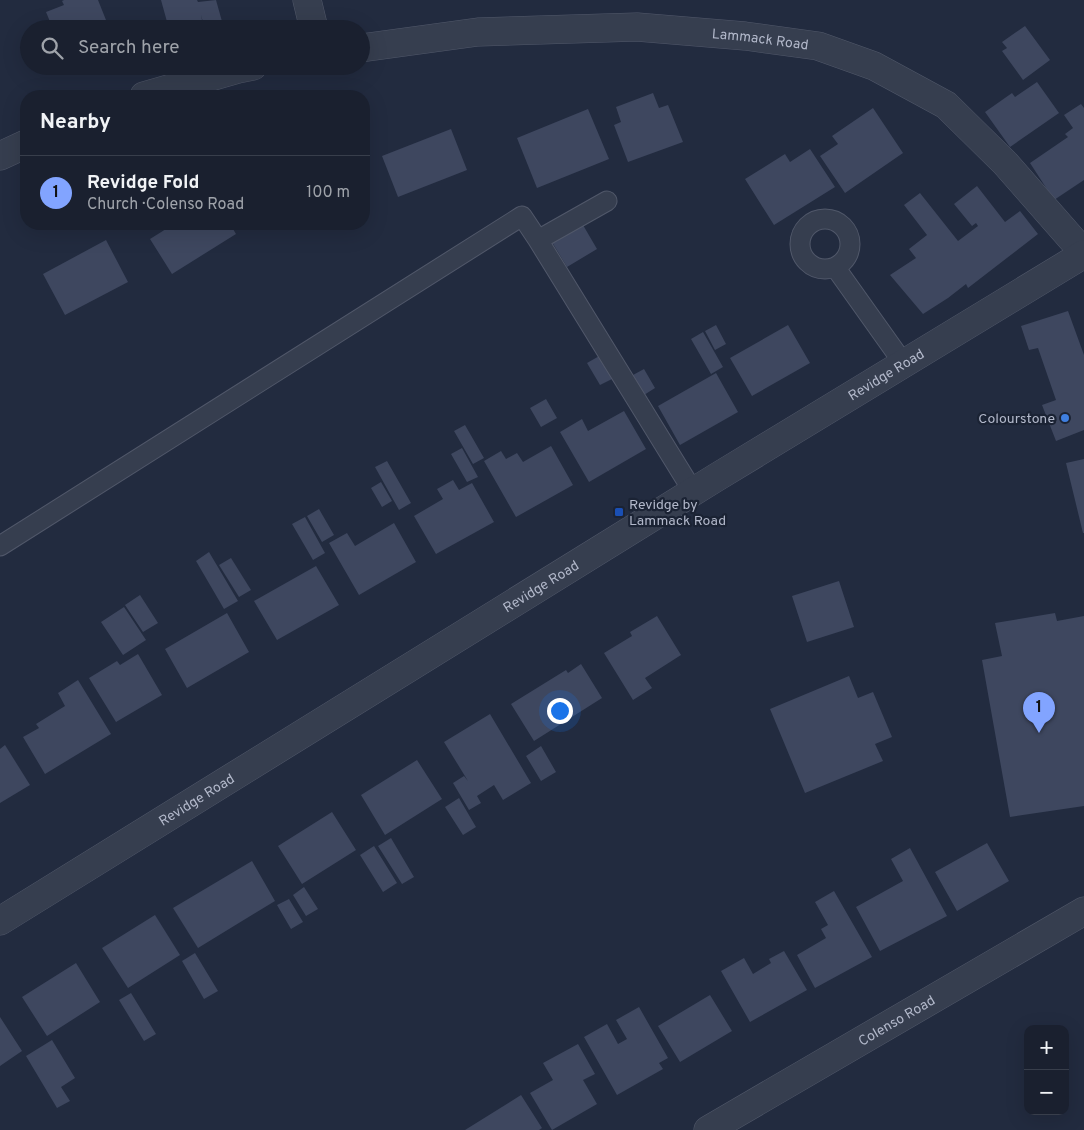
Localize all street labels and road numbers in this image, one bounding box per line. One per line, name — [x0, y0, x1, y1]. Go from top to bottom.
street label: Lammack Road — [711, 26, 809, 55]
street label: Revidge Road — [846, 346, 928, 405]
street label: Revidge Road — [501, 558, 583, 617]
street label: Revidge Road — [156, 771, 238, 831]
street label: Colenso Road — [856, 993, 939, 1051]

